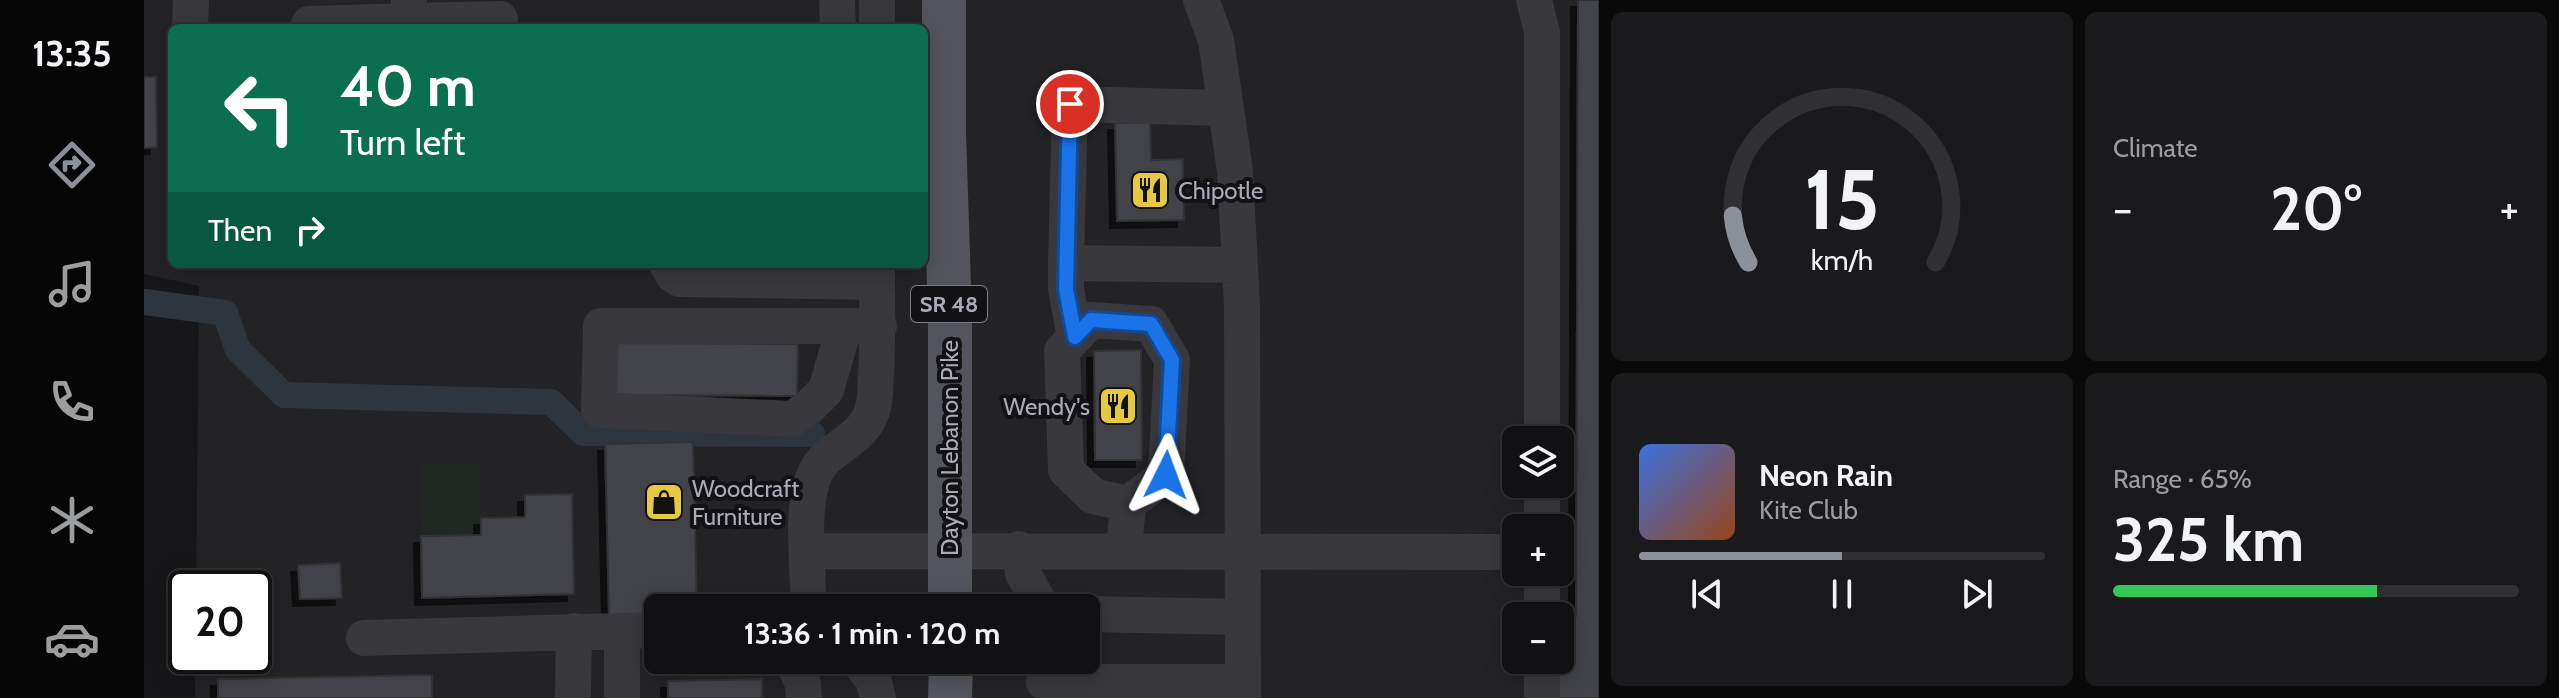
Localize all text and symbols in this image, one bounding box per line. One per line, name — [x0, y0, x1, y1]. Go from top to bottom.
text: 13:35 — [32, 31, 112, 75]
text: 40 m — [340, 52, 476, 120]
icon: left — [208, 56, 312, 160]
pin — [1036, 70, 1104, 138]
icon: arrive — [1048, 82, 1092, 126]
text: Turn left — [340, 120, 465, 164]
text: Climate — [2113, 132, 2198, 164]
icon: directions — [44, 137, 100, 193]
text: 15 — [1804, 148, 1880, 249]
restaurant icon: Chipotle — [1129, 169, 1171, 211]
text: 20° — [2270, 172, 2362, 245]
place label: Chipotle — [1178, 176, 1263, 205]
text: − — [2113, 182, 2132, 235]
text: + — [2500, 182, 2519, 235]
icon: right — [288, 208, 332, 252]
text: Then — [208, 212, 272, 249]
text: km/h — [1811, 242, 1873, 277]
icon: music — [44, 256, 100, 312]
road number: SR 48 — [911, 286, 987, 322]
street label: Dayton Lebanon Pike — [935, 340, 964, 556]
icon: phone — [44, 374, 100, 430]
restaurant icon: Wendy's — [1097, 385, 1139, 427]
place label: Wendy's — [1003, 392, 1090, 421]
map controls — [1502, 426, 1574, 674]
button: layers — [1502, 426, 1574, 498]
position arrow — [1124, 433, 1208, 517]
text: Neon Rain — [1759, 457, 1893, 494]
text: Range · 65% — [2113, 463, 2252, 495]
place label: Woodcraft Furniture — [692, 474, 799, 531]
shop icon: Woodcraft Furniture — [643, 481, 685, 523]
icon: climate — [44, 492, 100, 548]
text: Kite Club — [1759, 494, 1858, 526]
text: 325 km — [2113, 503, 2304, 576]
button: + — [1502, 514, 1574, 586]
speed limit sign: 20 — [168, 570, 272, 674]
icon: previous — [1685, 572, 1729, 616]
icon: pause — [1820, 572, 1864, 616]
icon: next — [1955, 572, 1999, 616]
button: − — [1502, 602, 1574, 674]
icon: car — [44, 611, 100, 667]
text: 13:36 · 1 min · 120 m — [744, 615, 1000, 652]

